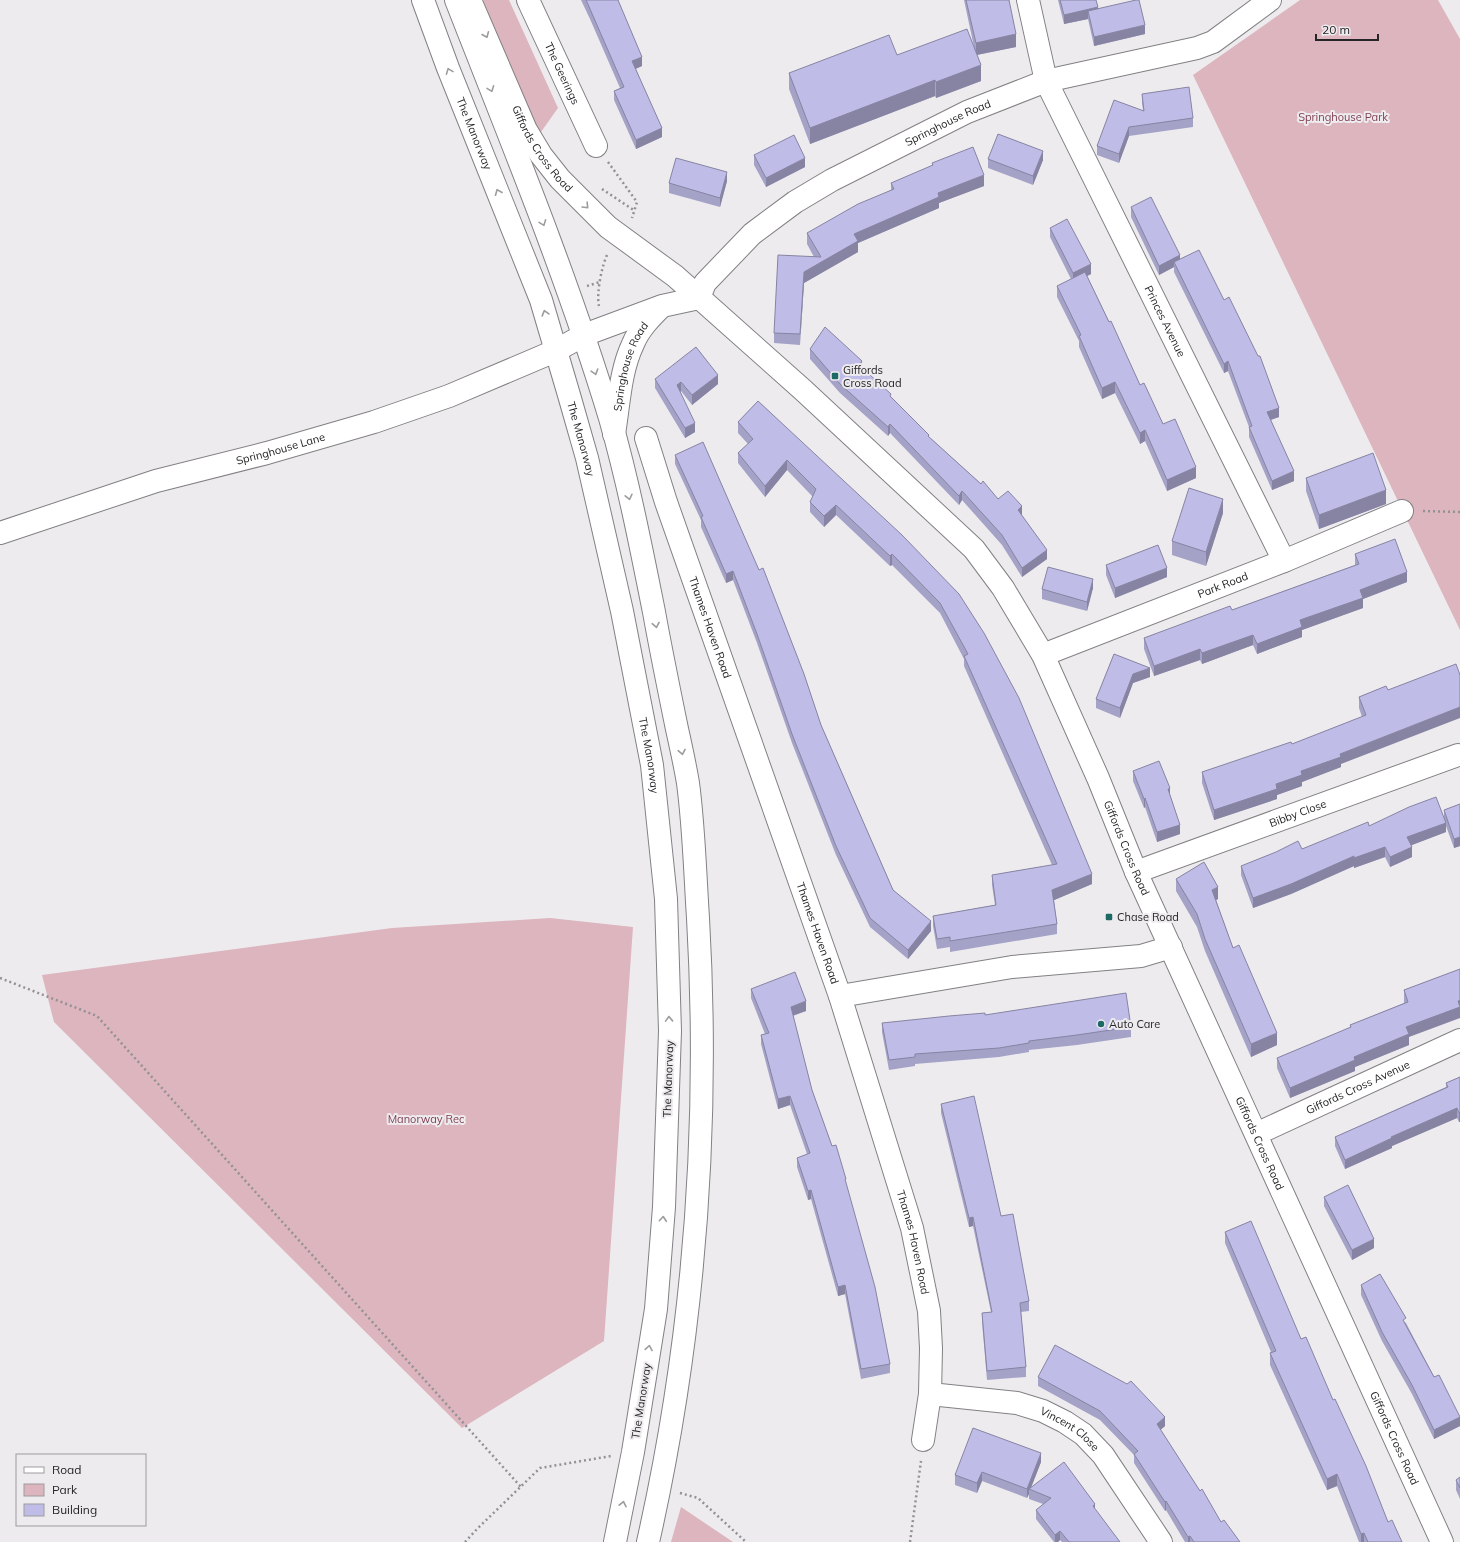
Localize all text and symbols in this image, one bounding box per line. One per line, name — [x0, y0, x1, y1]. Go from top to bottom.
scale bar — [1316, 16, 1378, 42]
text: 20 m — [1322, 22, 1350, 37]
one-way arrow — [481, 31, 489, 39]
street label: The Geerings — [542, 40, 583, 107]
one-way arrow — [446, 68, 454, 75]
one-way arrow — [486, 85, 494, 92]
street label: The Manorway — [453, 95, 495, 172]
street label: Springhouse Road — [903, 96, 993, 149]
street label: Giffords Cross Road — [509, 103, 576, 195]
park label: Springhouse Park — [1298, 110, 1388, 124]
one-way arrow — [494, 188, 502, 195]
one-way arrow — [582, 201, 589, 209]
one-way arrow — [538, 219, 546, 226]
street label: Princes Avenue — [1141, 283, 1189, 359]
one-way arrow — [541, 310, 550, 317]
street label: Springhouse Road — [610, 319, 651, 412]
place label: Giffords Cross Road — [843, 363, 901, 390]
one-way arrow — [590, 368, 599, 375]
marker: Giffords Cross Road — [830, 371, 840, 381]
street label: The Manorway — [564, 400, 598, 478]
street label: Springhouse Lane — [235, 430, 327, 468]
one-way arrow — [624, 494, 632, 501]
street label: Park Road — [1196, 569, 1250, 601]
street label: Thames Haven Road — [686, 575, 735, 680]
one-way arrow — [652, 621, 660, 628]
street label: The Manorway — [636, 716, 662, 794]
one-way arrow — [677, 749, 685, 755]
street label: Bibby Close — [1267, 796, 1328, 830]
street label: Giffords Cross Road — [1101, 798, 1153, 898]
street label: Thames Haven Road — [793, 880, 842, 986]
place label: Chase Road — [1117, 910, 1179, 924]
marker: Chase Road — [1104, 912, 1114, 922]
one-way arrow — [665, 1016, 674, 1022]
place label: Auto Care — [1109, 1017, 1160, 1031]
marker: Auto Care — [1096, 1019, 1106, 1029]
street label: The Manorway — [660, 1040, 676, 1118]
street label: Giffords Cross Avenue — [1304, 1057, 1412, 1117]
street label: Giffords Cross Road — [1232, 1094, 1287, 1192]
park label: Manorway Rec — [388, 1112, 465, 1126]
street label: Thames Haven Road — [894, 1189, 932, 1296]
one-way arrow — [659, 1216, 668, 1222]
one-way arrow — [644, 1345, 653, 1351]
street label: The Manorway — [628, 1362, 654, 1440]
street label: Giffords Cross Road — [1367, 1389, 1422, 1487]
street label: Vincent Close — [1038, 1404, 1102, 1454]
legend — [16, 1454, 146, 1526]
text: Road — [52, 1462, 81, 1477]
text: Park — [52, 1482, 78, 1497]
one-way arrow — [618, 1501, 626, 1507]
text: Building — [52, 1502, 97, 1517]

